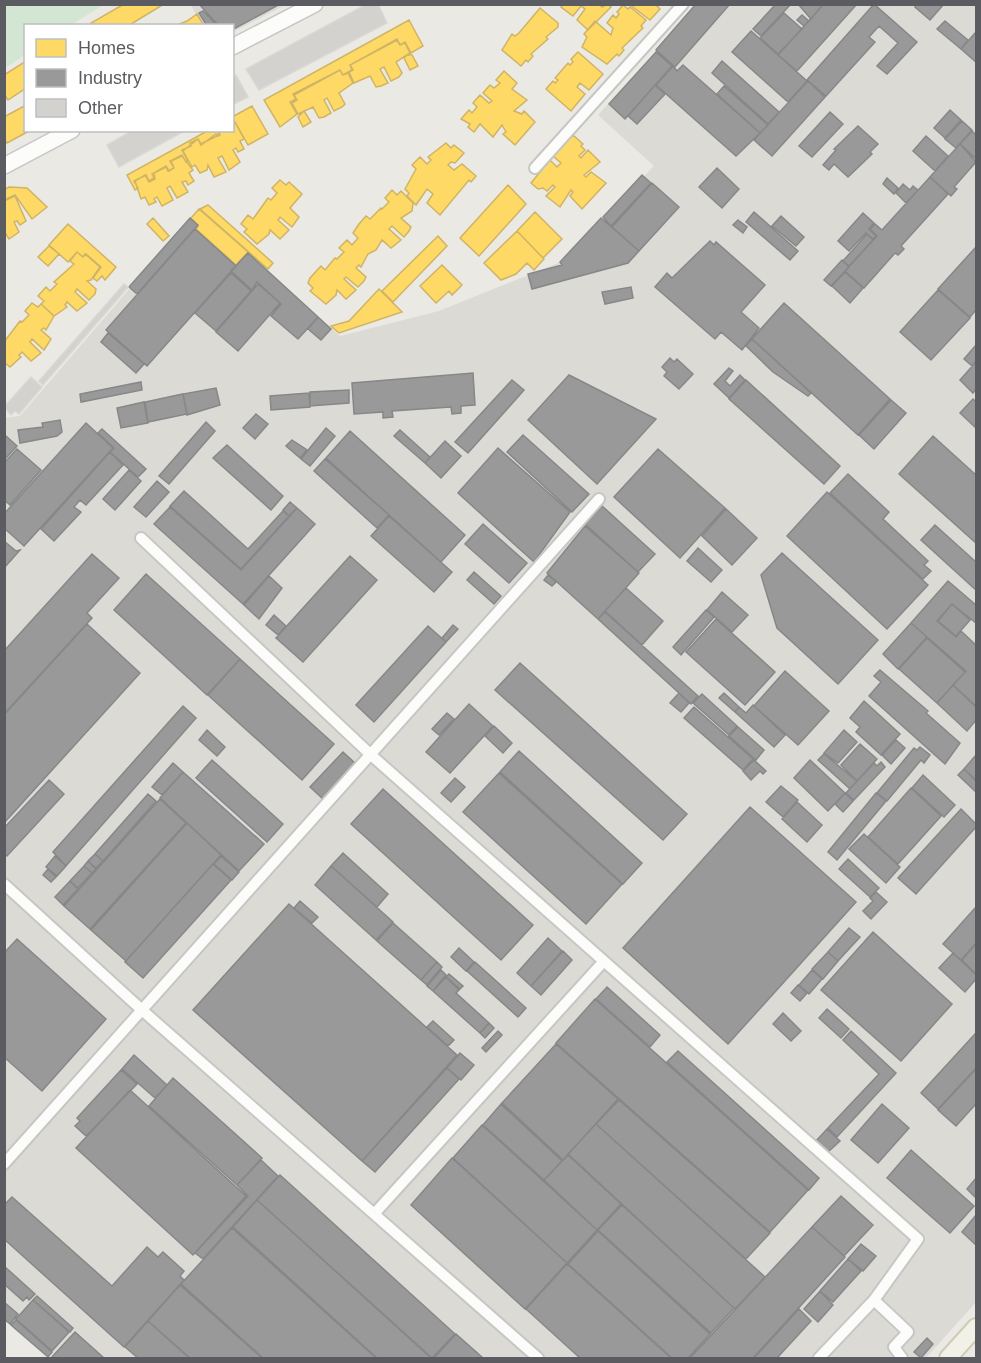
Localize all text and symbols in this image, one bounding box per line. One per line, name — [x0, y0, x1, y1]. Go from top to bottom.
legend — [24, 24, 234, 132]
text: Homes — [78, 38, 135, 58]
text: Industry — [78, 68, 142, 88]
text: Other — [78, 98, 123, 118]

